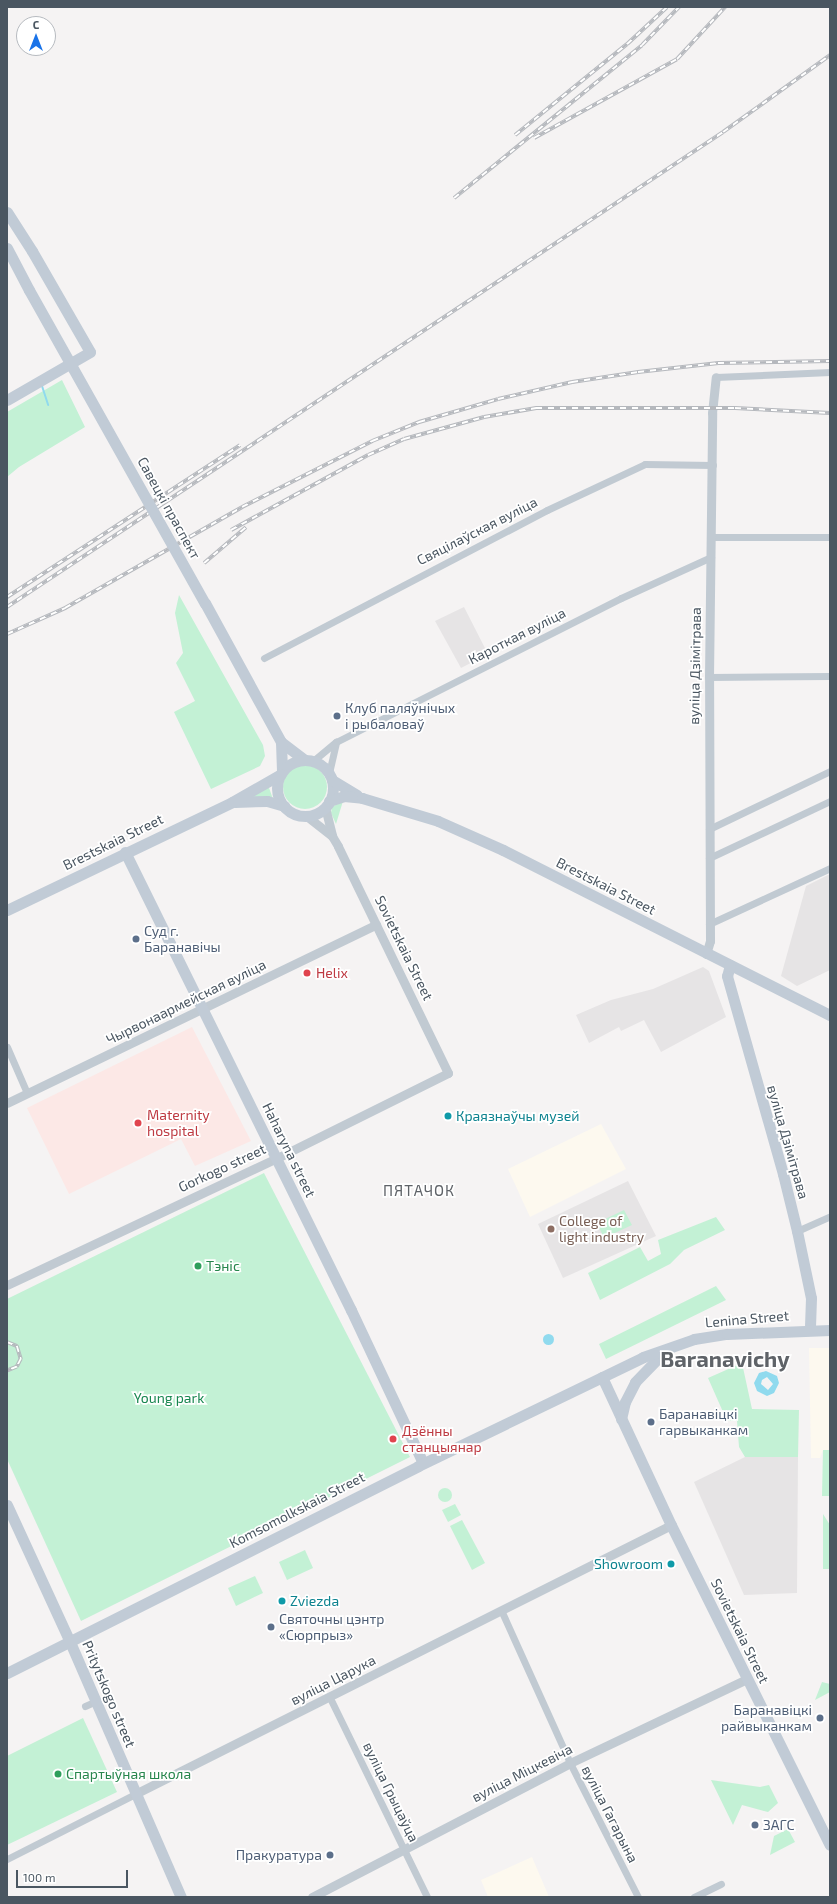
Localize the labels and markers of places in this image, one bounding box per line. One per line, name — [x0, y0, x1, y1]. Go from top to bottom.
place label: Клуб паляўнічых і рыбаловаў — [345, 700, 455, 732]
marker: Клуб паляўнічых і рыбаловаў — [332, 711, 342, 721]
place label: Суд г. Баранавічы — [144, 923, 221, 956]
marker: Суд г. Баранавічы — [131, 934, 141, 944]
place label: Helix — [316, 965, 348, 981]
marker: Helix — [301, 967, 313, 979]
place label: Maternity hospital — [147, 1107, 210, 1140]
place label: Краязнаўчы музей — [456, 1108, 579, 1124]
marker: Краязнаўчы музей — [443, 1111, 453, 1121]
marker: Maternity hospital — [132, 1117, 144, 1129]
place label: College of light industry — [559, 1213, 644, 1246]
marker: College of light industry — [546, 1224, 556, 1234]
place label: Тэніс — [206, 1258, 240, 1274]
marker: Тэніс — [193, 1261, 203, 1271]
place label: Баранавіцкі гарвыканкам — [659, 1406, 748, 1438]
marker: Баранавіцкі гарвыканкам — [646, 1417, 656, 1427]
place label: Дзённы станцыянар — [402, 1423, 482, 1456]
marker: Дзённы станцыянар — [387, 1433, 399, 1445]
place label: Showroom — [594, 1556, 663, 1572]
marker: Showroom — [666, 1559, 676, 1569]
place label: Zviezda — [290, 1593, 339, 1609]
marker: Zviezda — [277, 1596, 287, 1606]
place label: Святочны цэнтр «Сюрпрыз» — [279, 1611, 384, 1644]
marker: Святочны цэнтр «Сюрпрыз» — [266, 1622, 276, 1632]
place label: Баранавіцкі райвыканкам — [721, 1702, 812, 1734]
marker: Баранавіцкі райвыканкам — [815, 1713, 825, 1723]
place label: Спартыўная школа — [66, 1766, 191, 1782]
marker: Спартыўная школа — [53, 1769, 63, 1779]
place label: ЗАГС — [763, 1817, 794, 1833]
marker: ЗАГС — [750, 1820, 760, 1830]
place label: Пракуратура — [236, 1847, 322, 1863]
marker: Пракуратура — [325, 1850, 335, 1860]

